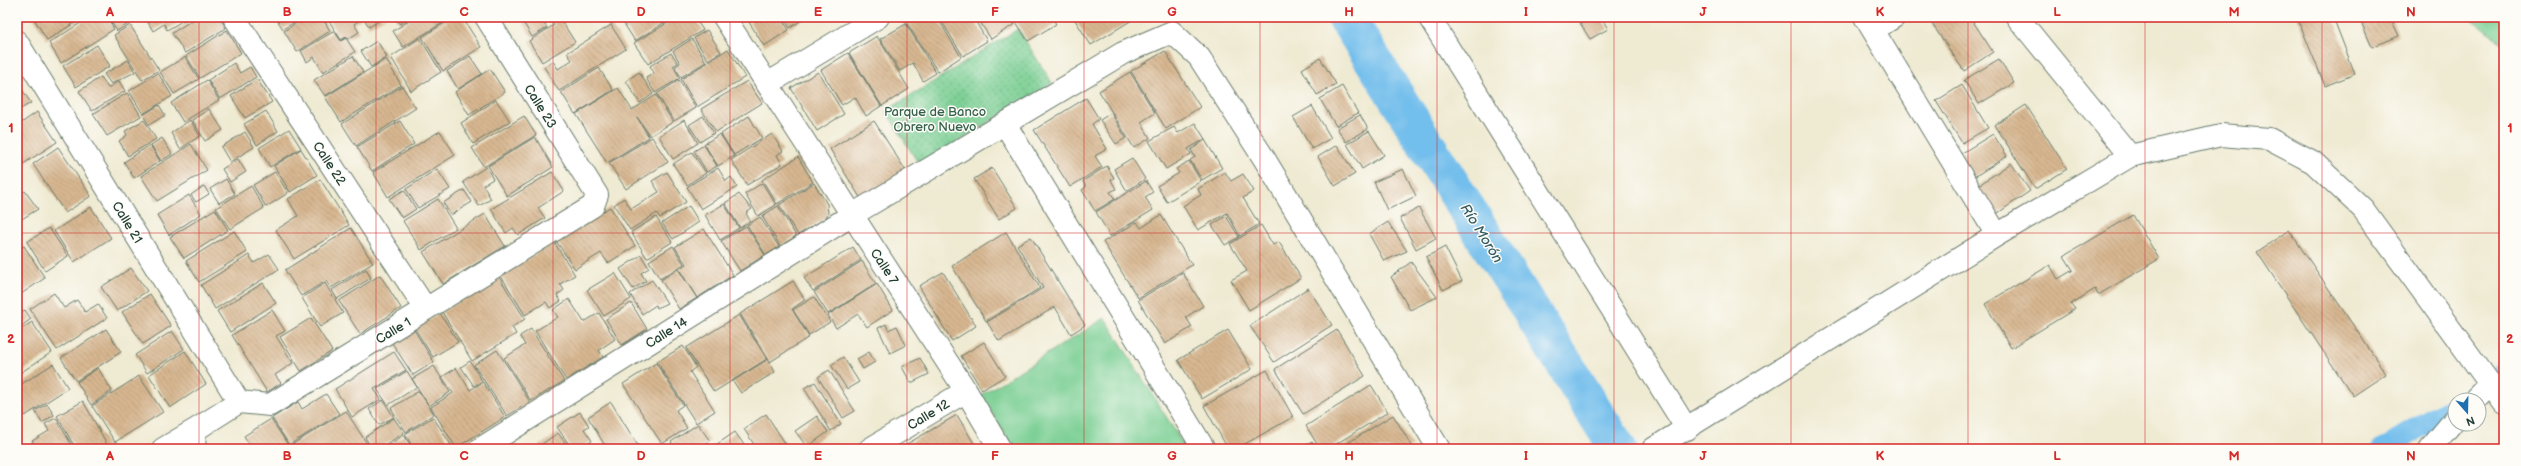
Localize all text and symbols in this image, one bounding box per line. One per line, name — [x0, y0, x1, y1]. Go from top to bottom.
text: A — [105, 4, 114, 20]
text: B — [282, 4, 292, 20]
text: C — [459, 4, 469, 20]
text: D — [636, 4, 646, 20]
text: E — [814, 4, 823, 20]
text: F — [991, 4, 999, 20]
text: G — [1167, 4, 1177, 20]
text: H — [1344, 4, 1354, 20]
text: I — [1524, 4, 1528, 20]
text: J — [1699, 4, 1707, 20]
text: K — [1876, 4, 1885, 20]
text: L — [2053, 4, 2061, 20]
text: M — [2228, 4, 2240, 20]
text: N — [2406, 4, 2416, 20]
street label: Calle 23 — [520, 82, 560, 132]
park label: Parque de Banco Obrero Nuevo — [884, 104, 986, 135]
text: 1 — [8, 120, 14, 136]
text: 1 — [2507, 120, 2513, 136]
street label: Calle 22 — [309, 139, 349, 189]
street label: Calle 21 — [108, 199, 146, 246]
water label: Río Morón — [1457, 201, 1507, 266]
street label: Calle 7 — [867, 246, 902, 288]
street label: Calle 1 — [373, 314, 414, 348]
street label: Calle 14 — [643, 314, 691, 352]
text: 2 — [7, 331, 15, 347]
text: 2 — [2506, 331, 2514, 347]
north arrow — [2447, 392, 2487, 432]
street label: Calle 12 — [905, 396, 953, 434]
text: N — [2464, 413, 2476, 428]
text: A — [105, 448, 114, 464]
text: B — [282, 448, 292, 464]
text: C — [459, 448, 469, 464]
text: D — [636, 448, 646, 464]
text: E — [814, 448, 823, 464]
text: F — [991, 448, 999, 464]
text: G — [1167, 448, 1177, 464]
text: H — [1344, 448, 1354, 464]
text: I — [1524, 448, 1528, 464]
text: J — [1699, 448, 1707, 464]
text: K — [1876, 448, 1885, 464]
text: L — [2053, 448, 2061, 464]
text: M — [2228, 448, 2240, 464]
text: N — [2406, 448, 2416, 464]

